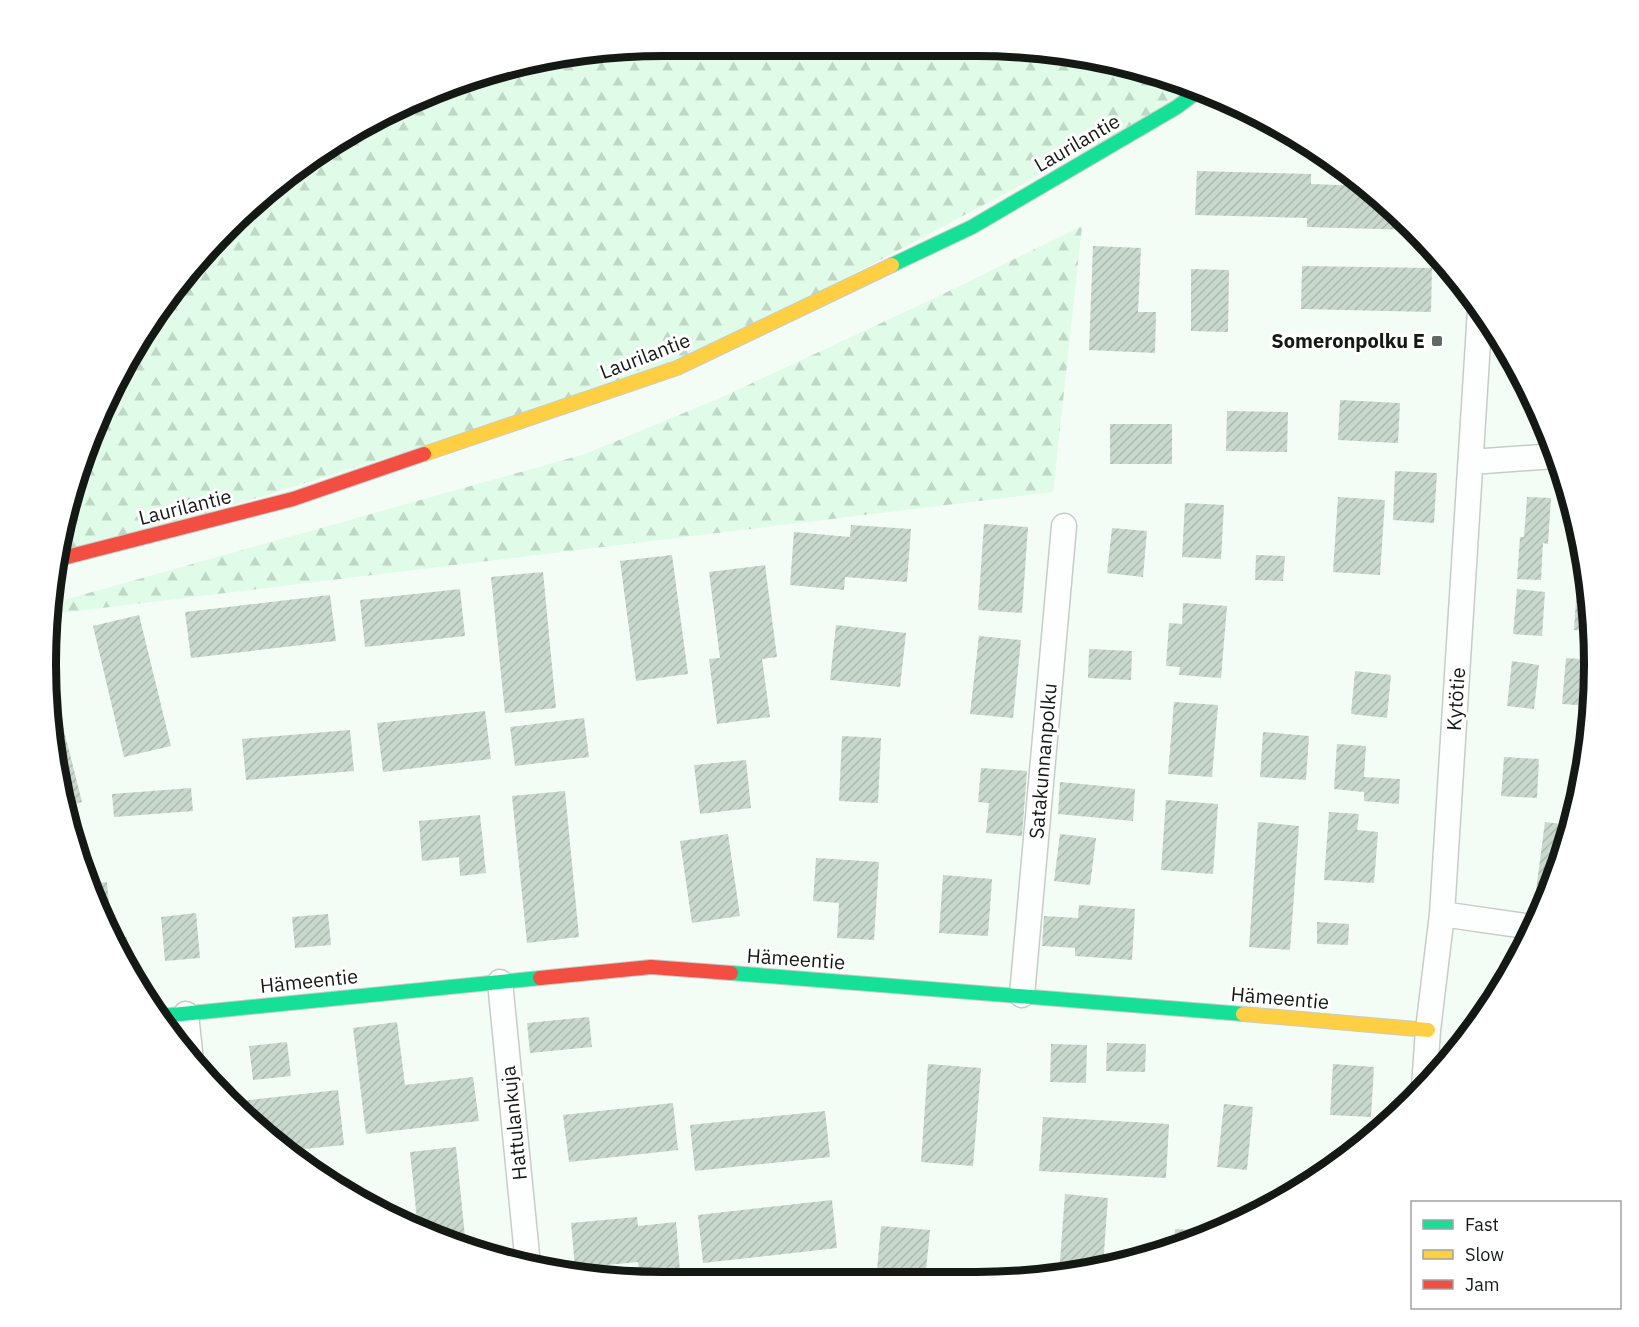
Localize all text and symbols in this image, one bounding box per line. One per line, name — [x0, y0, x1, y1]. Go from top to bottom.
street label: Laurilantie — [1029, 107, 1125, 178]
street label: Laurilantie — [596, 326, 694, 385]
place label: Someronpolku E — [1271, 327, 1425, 354]
marker: Someronpolku E — [1430, 334, 1444, 348]
street label: Laurilantie — [136, 482, 234, 531]
street label: Kytötie — [1440, 666, 1471, 732]
street label: Satakunnanpolku — [1022, 682, 1063, 840]
street label: Hämeentie — [746, 942, 846, 975]
street label: Hämeentie — [259, 962, 359, 999]
street label: Hämeentie — [1230, 980, 1330, 1015]
street label: Hattulankuja — [494, 1064, 533, 1182]
legend — [1411, 1201, 1621, 1309]
text: Fast — [1465, 1213, 1499, 1236]
text: Slow — [1465, 1243, 1504, 1266]
text: Jam — [1465, 1273, 1500, 1296]

